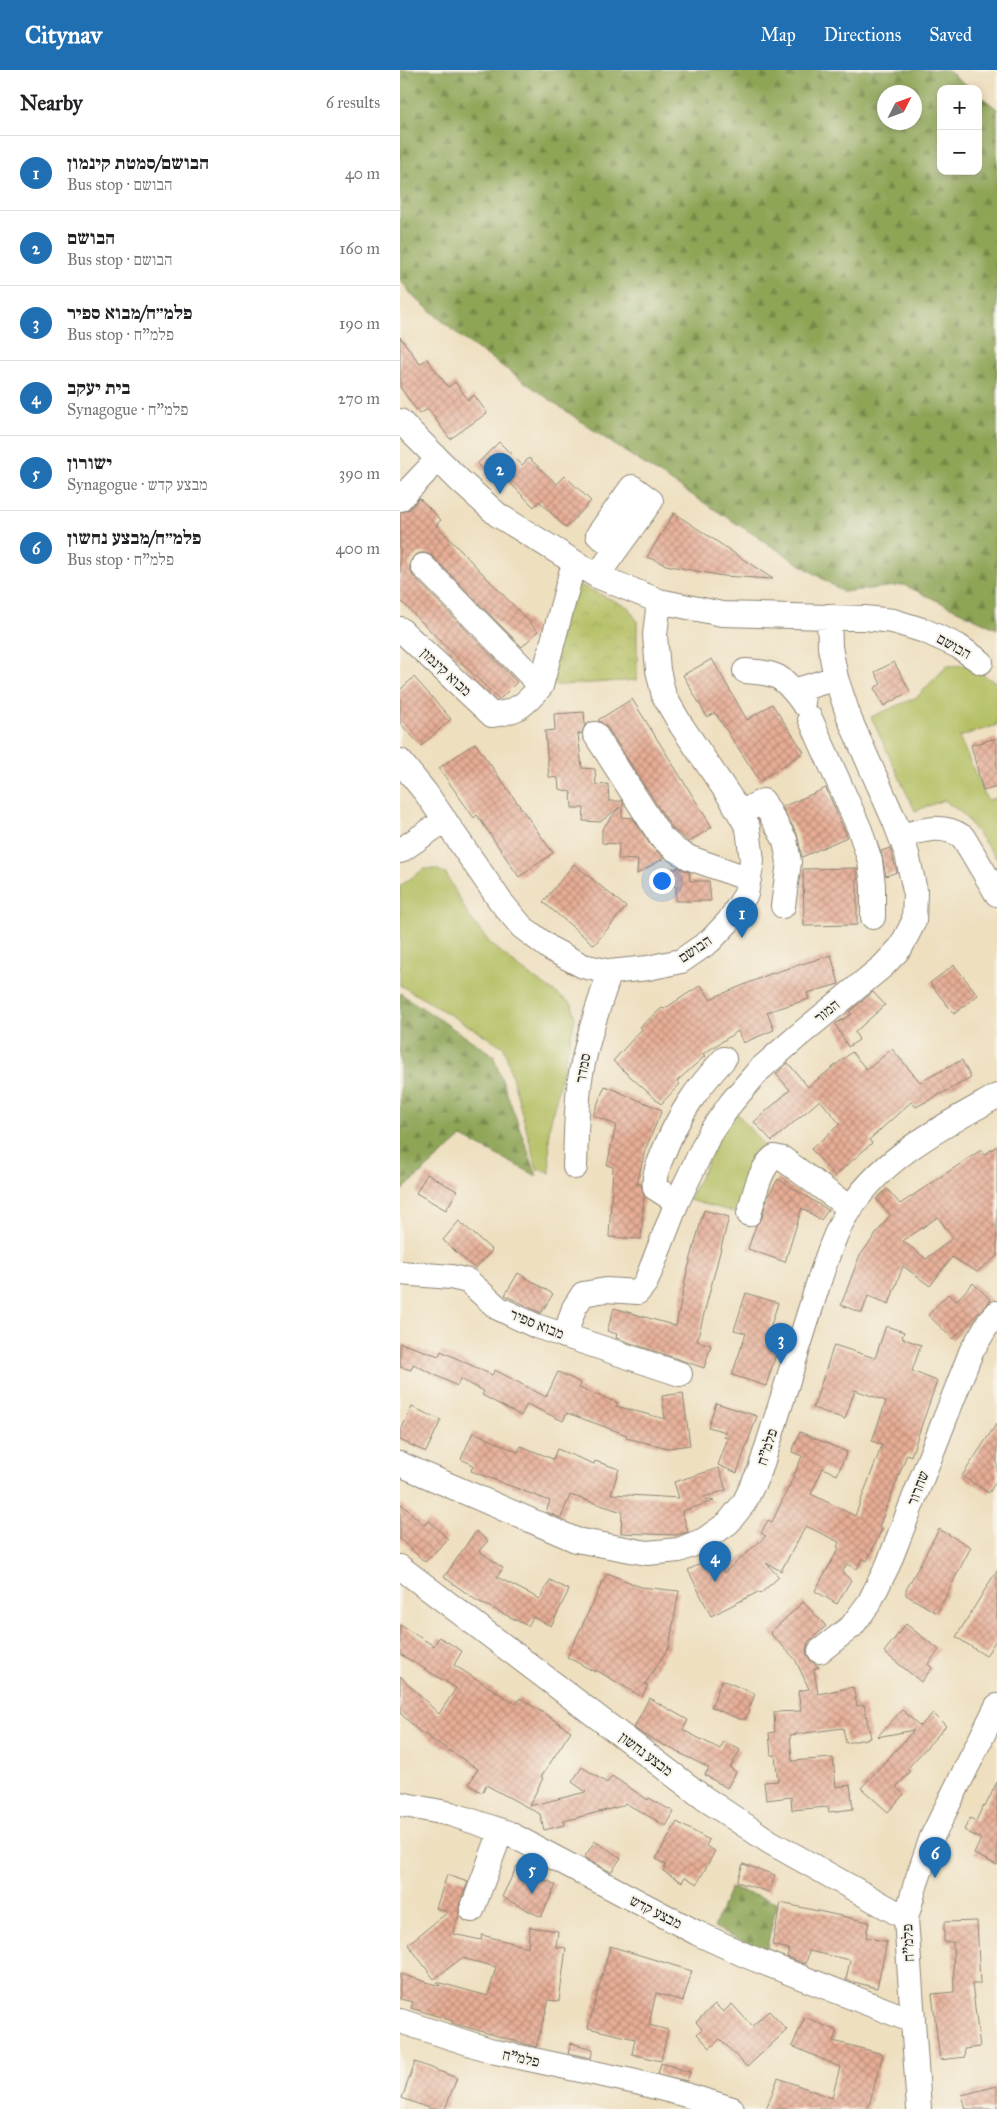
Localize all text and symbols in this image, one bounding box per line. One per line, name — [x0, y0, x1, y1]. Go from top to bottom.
text: Citynav — [25, 20, 102, 50]
text: Map — [760, 24, 796, 46]
text: Directions — [824, 24, 901, 46]
text: Saved — [929, 24, 972, 46]
north arrow — [877, 85, 922, 130]
map controls — [937, 85, 982, 175]
button: + — [937, 85, 982, 130]
text: Nearby — [20, 90, 83, 116]
text: 6 results — [326, 93, 380, 112]
button: − — [937, 130, 982, 175]
text: הבושם/סמטת קינמון — [67, 151, 209, 174]
text: 1 — [33, 164, 39, 183]
text: 40 m — [345, 164, 380, 183]
text: Bus stop · הבושם — [67, 175, 172, 194]
text: הבושם — [67, 226, 115, 249]
text: 2 — [32, 239, 40, 258]
text: 160 m — [339, 239, 380, 258]
text: Bus stop · הבושם — [67, 250, 172, 269]
text: פלמ״ח/מבוא ספיר — [67, 301, 192, 324]
text: 3 — [33, 314, 39, 333]
text: 190 m — [339, 314, 380, 333]
text: Bus stop · פלמ"ח — [67, 325, 174, 344]
text: בית יעקב — [67, 376, 130, 399]
text: 4 — [32, 389, 40, 408]
text: 270 m — [338, 389, 380, 408]
text: Synagogue · פלמ"ח — [67, 400, 188, 419]
text: ישורון — [67, 451, 112, 474]
pin: 2 — [484, 453, 516, 494]
text: 5 — [32, 464, 40, 483]
text: 390 m — [339, 464, 380, 483]
text: Synagogue · מבצע קדש — [67, 475, 208, 494]
text: פלמ״ח/מבצע נחשון — [67, 526, 202, 549]
text: 6 — [32, 539, 40, 558]
text: 400 m — [336, 539, 380, 558]
text: Bus stop · פלמ"ח — [67, 550, 174, 569]
street label: הבושם — [934, 629, 974, 663]
street label: מבוא קינמון — [417, 644, 475, 700]
your location — [649, 868, 675, 894]
pin: 1 — [726, 897, 758, 938]
street label: הבושם — [675, 931, 715, 967]
street label: המור — [811, 995, 843, 1027]
street label: סמדר — [572, 1052, 594, 1084]
street label: מבוא ספיר — [507, 1305, 567, 1343]
pin: 3 — [765, 1323, 797, 1364]
street label: פלמ"ח — [753, 1426, 781, 1468]
street label: שחרור — [903, 1468, 933, 1508]
pin: 4 — [699, 1541, 731, 1582]
street label: מבצע נחשון — [616, 1728, 676, 1780]
pin: 6 — [919, 1837, 951, 1878]
pin: 5 — [516, 1853, 548, 1894]
street label: מבצע קדש — [627, 1891, 685, 1933]
street label: פלמ"ח — [898, 1924, 918, 1962]
street label: פלמ"ח — [501, 2045, 541, 2071]

